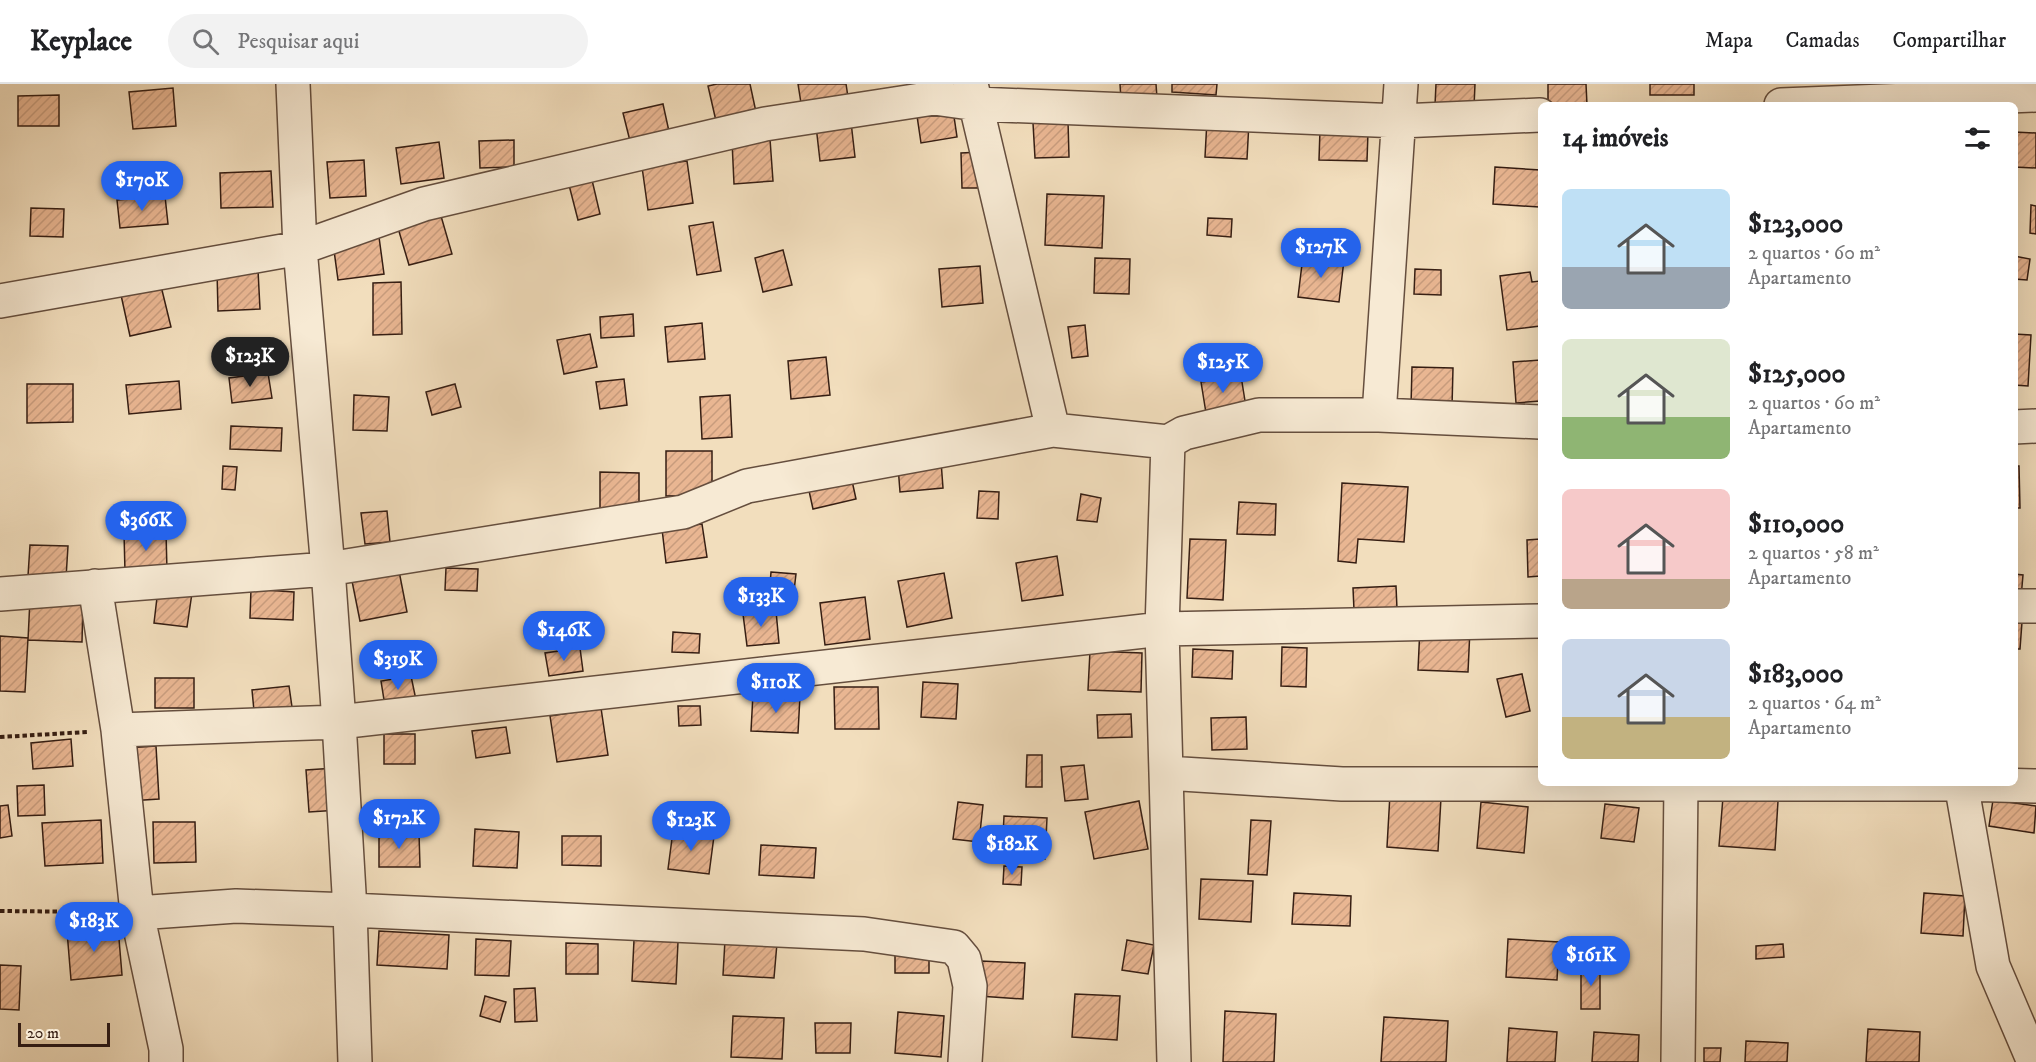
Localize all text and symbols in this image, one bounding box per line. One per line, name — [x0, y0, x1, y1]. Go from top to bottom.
search box — [168, 14, 588, 68]
text: Keyplace — [30, 24, 132, 59]
icon: search — [189, 25, 222, 58]
text: Pesquisar aqui — [237, 28, 359, 55]
text: Mapa — [1705, 28, 1753, 54]
text: Camadas — [1786, 28, 1860, 54]
text: Compartilhar — [1893, 28, 2006, 54]
text: 14 imóveis — [1562, 122, 1668, 155]
icon: filters — [1961, 122, 1994, 155]
pin: $170K — [100, 161, 184, 212]
text: $170K — [115, 168, 169, 193]
text: $123,000 — [1748, 208, 1843, 241]
icon: home — [1610, 213, 1682, 285]
pin: $127K — [1279, 228, 1363, 279]
text: $127K — [1295, 235, 1347, 260]
text: 2 quartos · 60 m² — [1748, 241, 1880, 266]
text: Apartamento — [1748, 266, 1851, 291]
pin: $123K — [208, 337, 292, 388]
pin: $125K — [1181, 343, 1265, 394]
text: $123K — [225, 344, 275, 369]
text: $125K — [1197, 350, 1249, 375]
text: $125,000 — [1748, 358, 1845, 391]
icon: home — [1610, 363, 1682, 435]
text: 2 quartos · 60 m² — [1748, 391, 1880, 416]
text: Apartamento — [1748, 416, 1851, 441]
pin: $366K — [104, 501, 188, 552]
text: $366K — [119, 508, 173, 533]
text: $110,000 — [1748, 508, 1844, 541]
icon: home — [1610, 513, 1682, 585]
text: 2 quartos · 58 m² — [1748, 541, 1879, 566]
text: Apartamento — [1748, 566, 1851, 591]
pin: $133K — [719, 577, 803, 628]
text: $133K — [737, 584, 785, 609]
pin: $146K — [522, 611, 606, 662]
text: $146K — [537, 618, 591, 643]
pin: $319K — [356, 640, 440, 691]
text: $319K — [373, 647, 423, 672]
text: $183,000 — [1748, 658, 1843, 691]
pin: $110K — [734, 663, 818, 714]
icon: home — [1610, 663, 1682, 735]
text: $110K — [751, 670, 801, 695]
text: 2 quartos · 64 m² — [1748, 691, 1881, 716]
text: Apartamento — [1748, 716, 1851, 741]
pin: $172K — [357, 799, 441, 850]
pin: $123K — [649, 801, 733, 852]
text: $172K — [373, 806, 425, 831]
text: $123K — [666, 808, 716, 833]
pin: $182K — [970, 825, 1054, 876]
text: $182K — [986, 832, 1038, 857]
pin: $183K — [52, 902, 136, 953]
text: $183K — [69, 909, 119, 934]
pin: $161K — [1549, 936, 1633, 987]
text: $161K — [1566, 943, 1616, 968]
scale bar — [18, 1020, 110, 1048]
text: 20 m — [27, 1023, 59, 1043]

